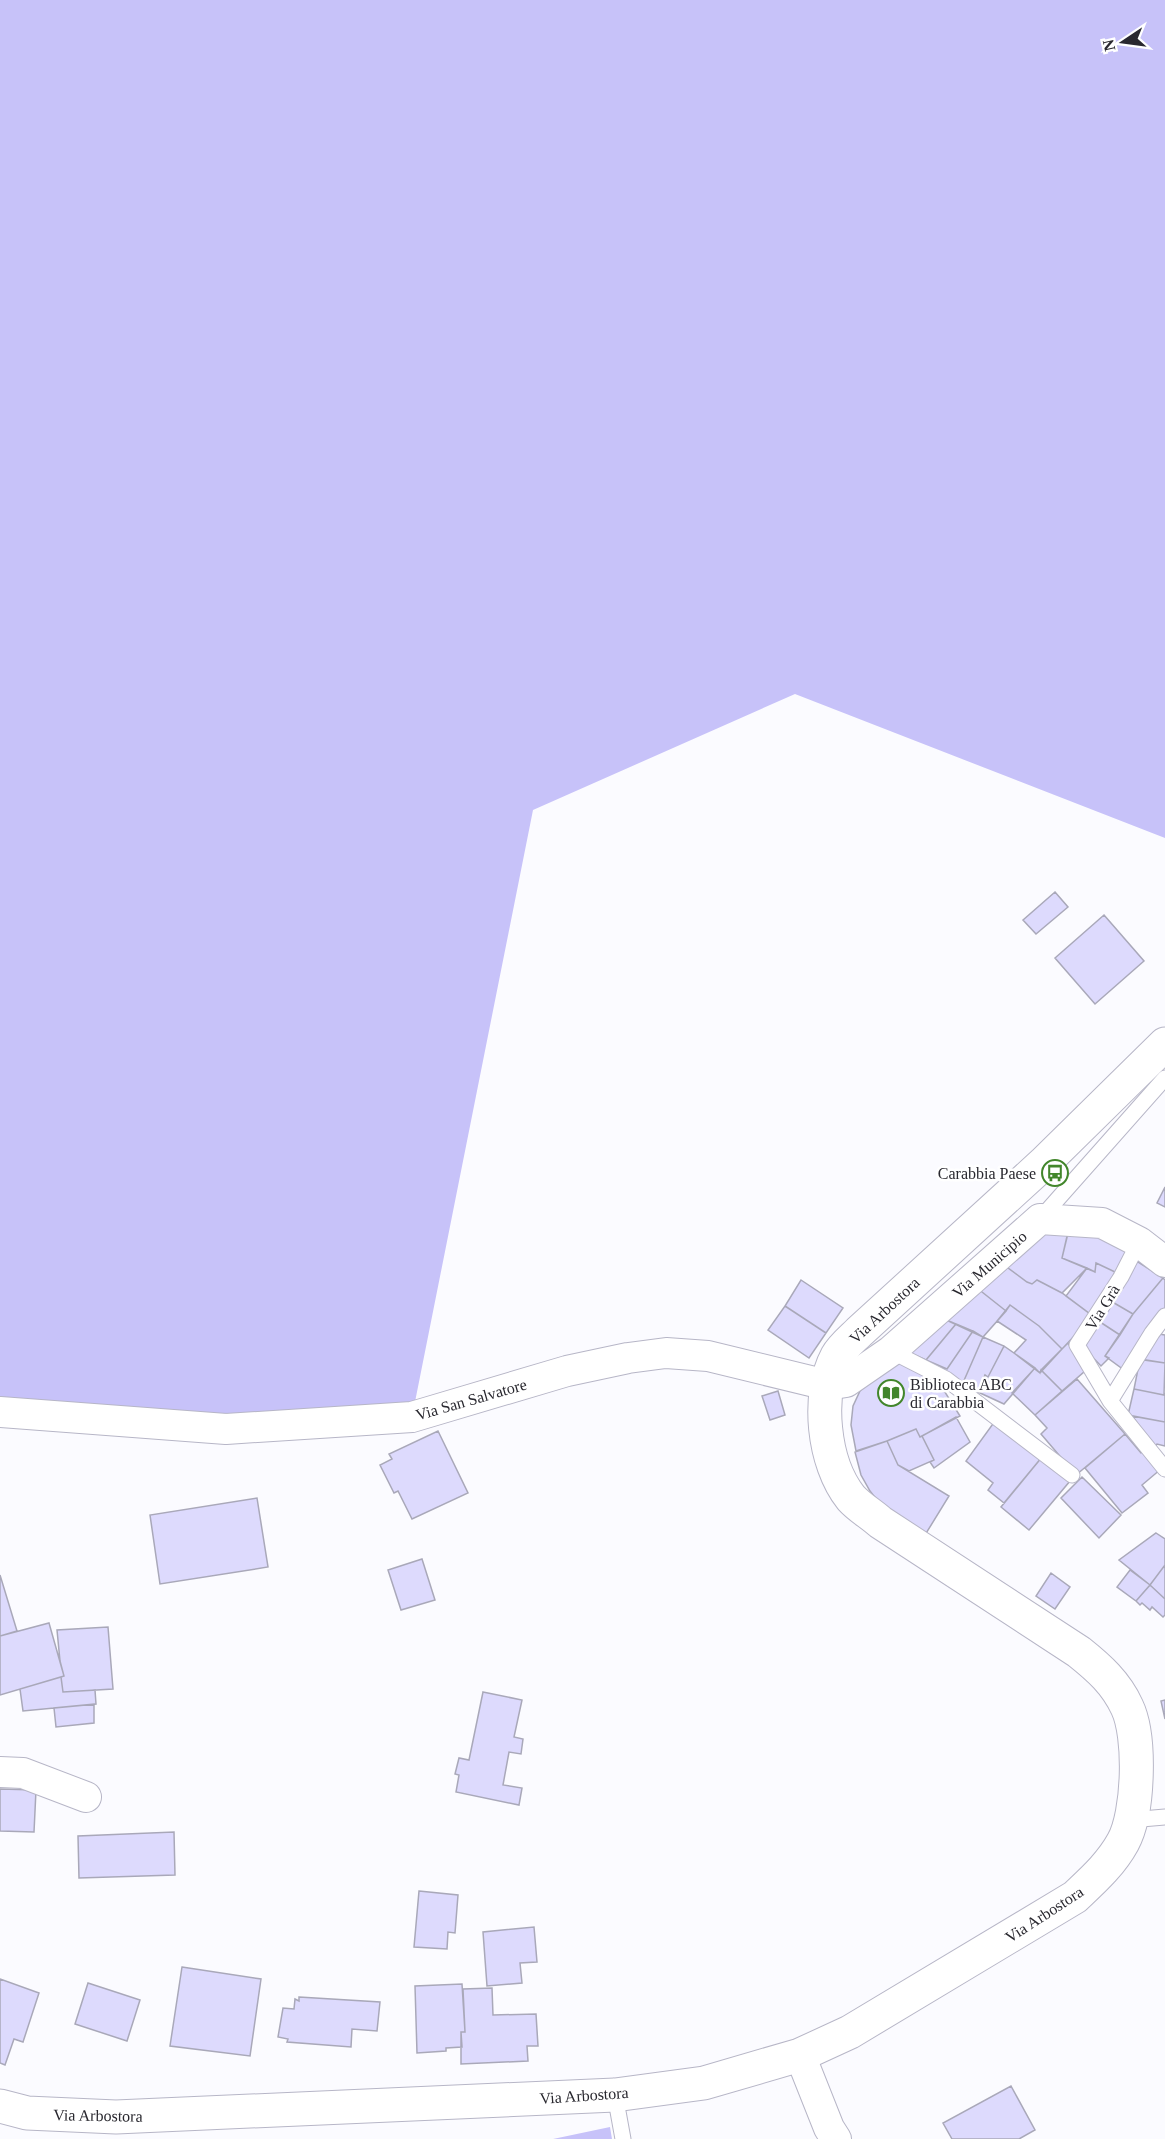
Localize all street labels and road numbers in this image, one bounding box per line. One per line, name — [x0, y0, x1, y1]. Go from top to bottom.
street label: Via Municipio — [949, 1228, 1031, 1302]
street label: Via Arbostora — [846, 1274, 923, 1347]
street label: Via Grà — [1082, 1282, 1123, 1333]
street label: Via San Salvatore — [414, 1376, 529, 1423]
street label: Via Arbostora — [1002, 1883, 1086, 1946]
street label: Via Arbostora — [539, 2084, 629, 2107]
street label: Via Arbostora — [53, 2106, 143, 2125]

